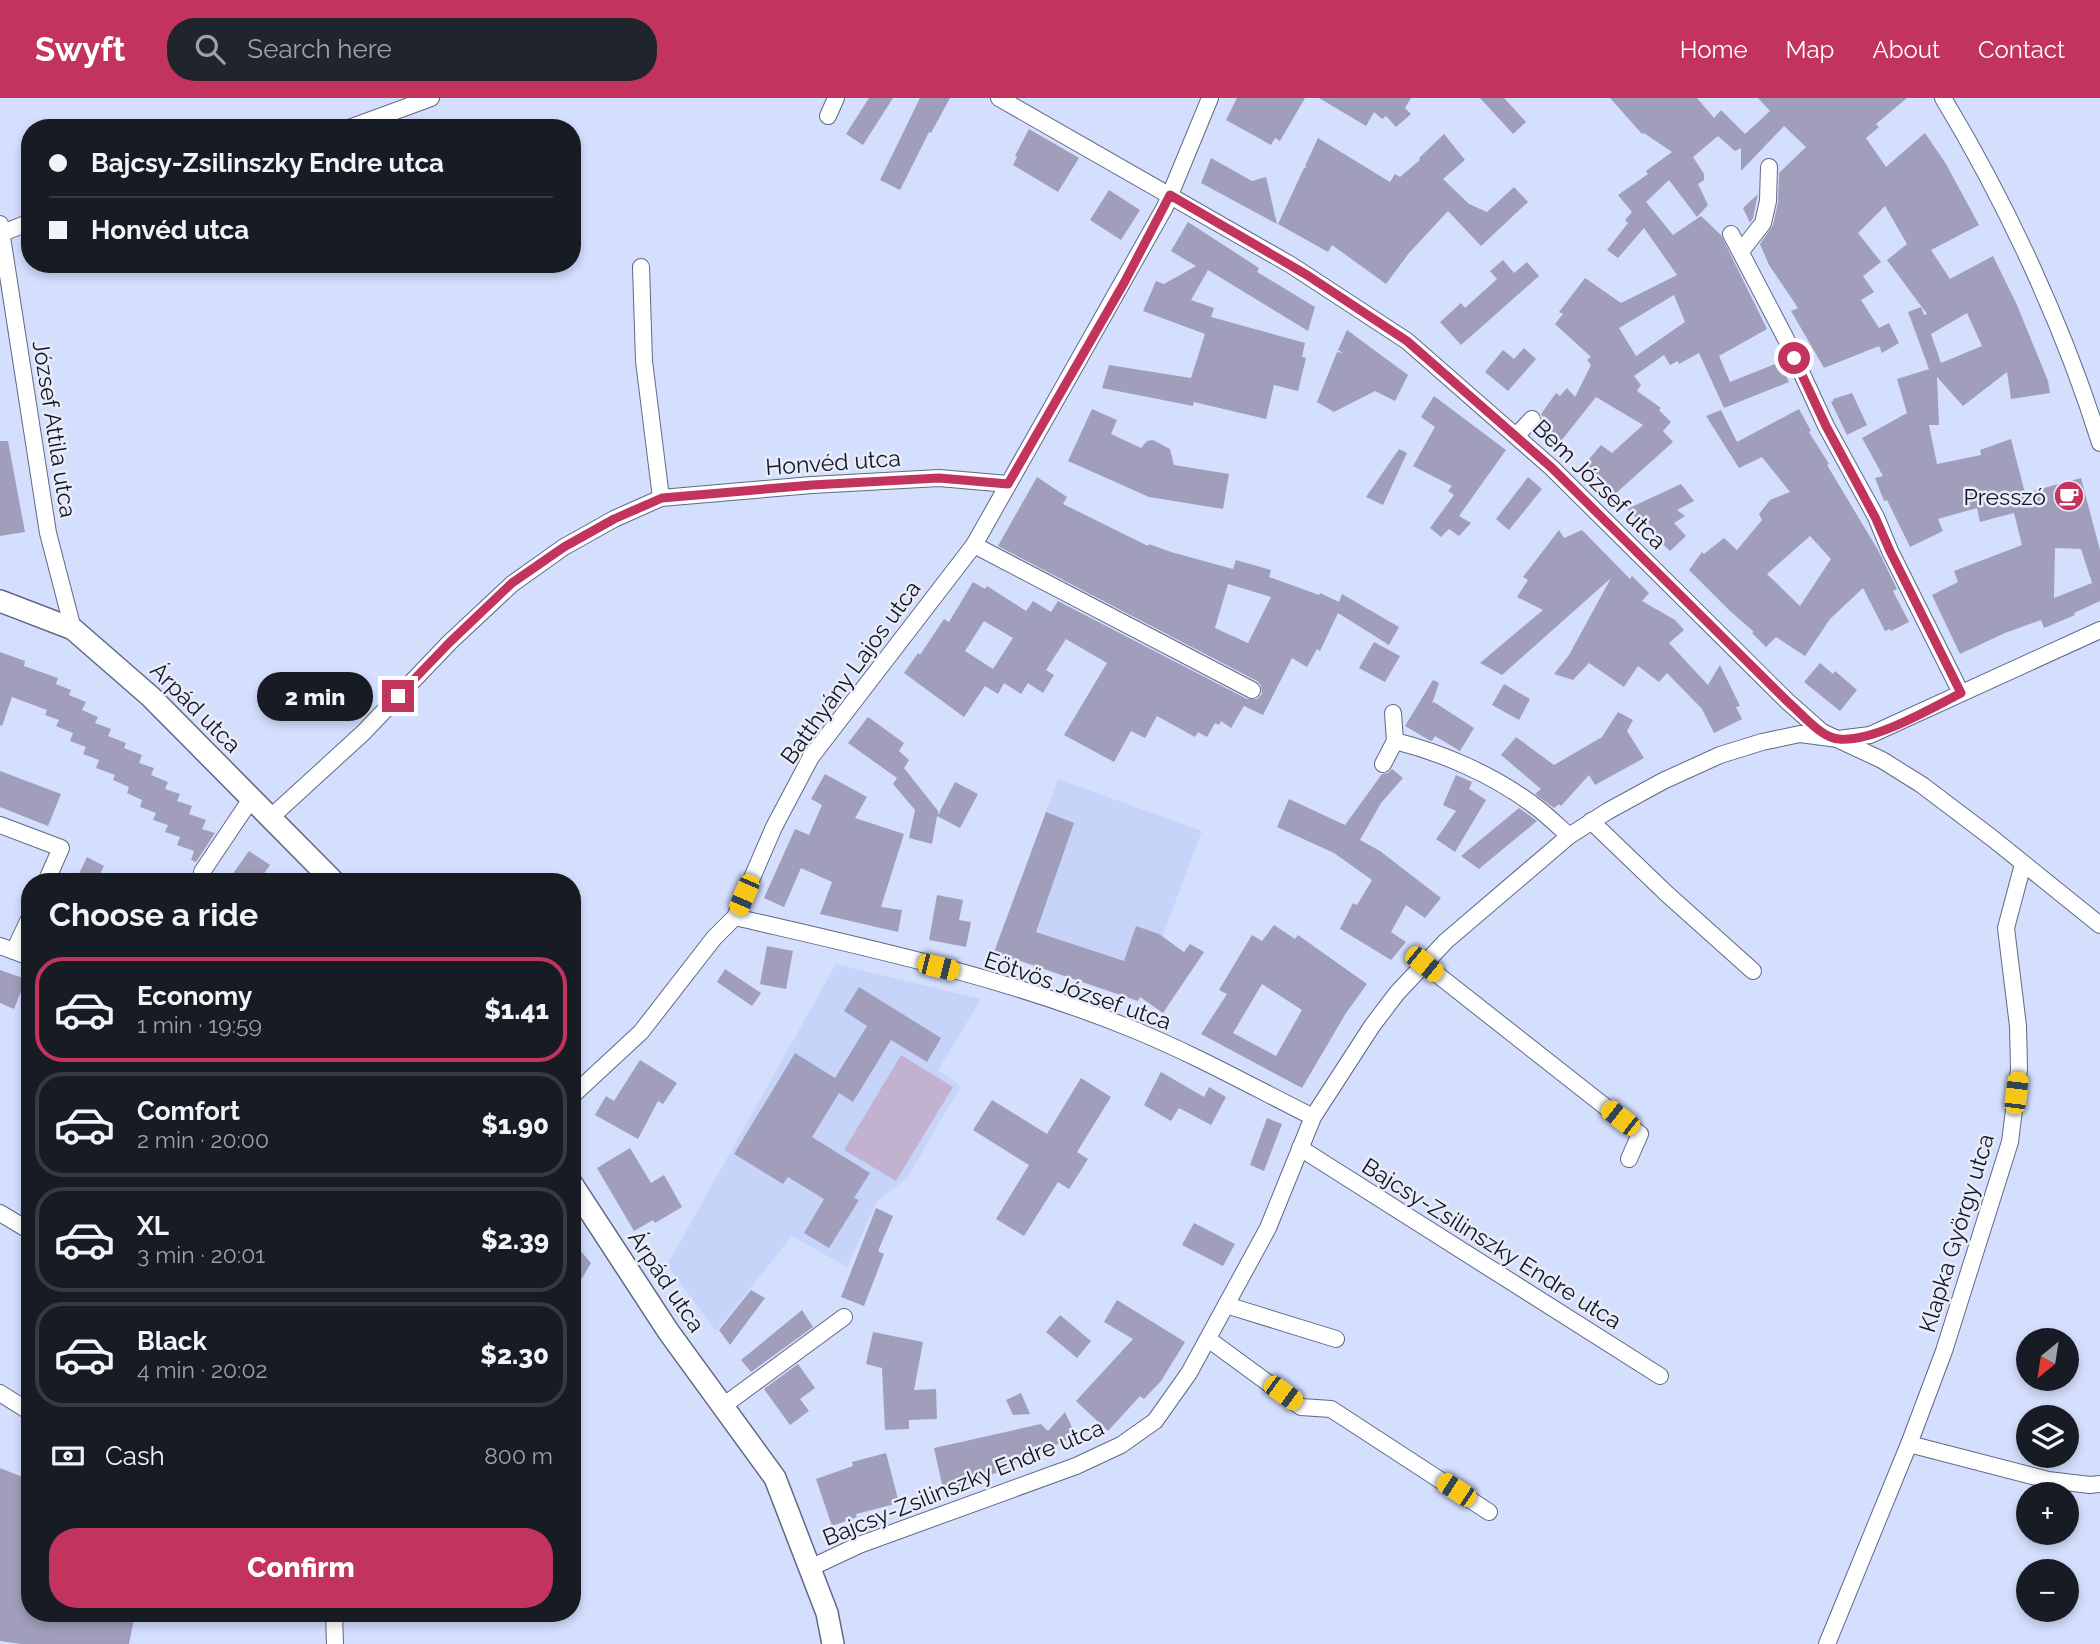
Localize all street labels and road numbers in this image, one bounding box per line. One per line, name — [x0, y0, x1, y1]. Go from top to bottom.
street label: József Attila utca — [28, 339, 82, 519]
street label: Bem József utca — [1528, 414, 1672, 554]
street label: Honvéd utca — [764, 444, 902, 480]
street label: Batthyány Lajos utca — [774, 575, 926, 769]
street label: Árpád utca — [145, 656, 247, 758]
street label: Eötvös József utca — [981, 945, 1175, 1035]
street label: Klapka György utca — [1913, 1130, 1999, 1336]
street label: Bajcsy-Zsilinszky Endre utca — [1357, 1152, 1627, 1334]
street label: Árpád utca — [623, 1225, 711, 1337]
street label: Bajcsy-Zsilinszky Endre utca — [818, 1413, 1108, 1551]

